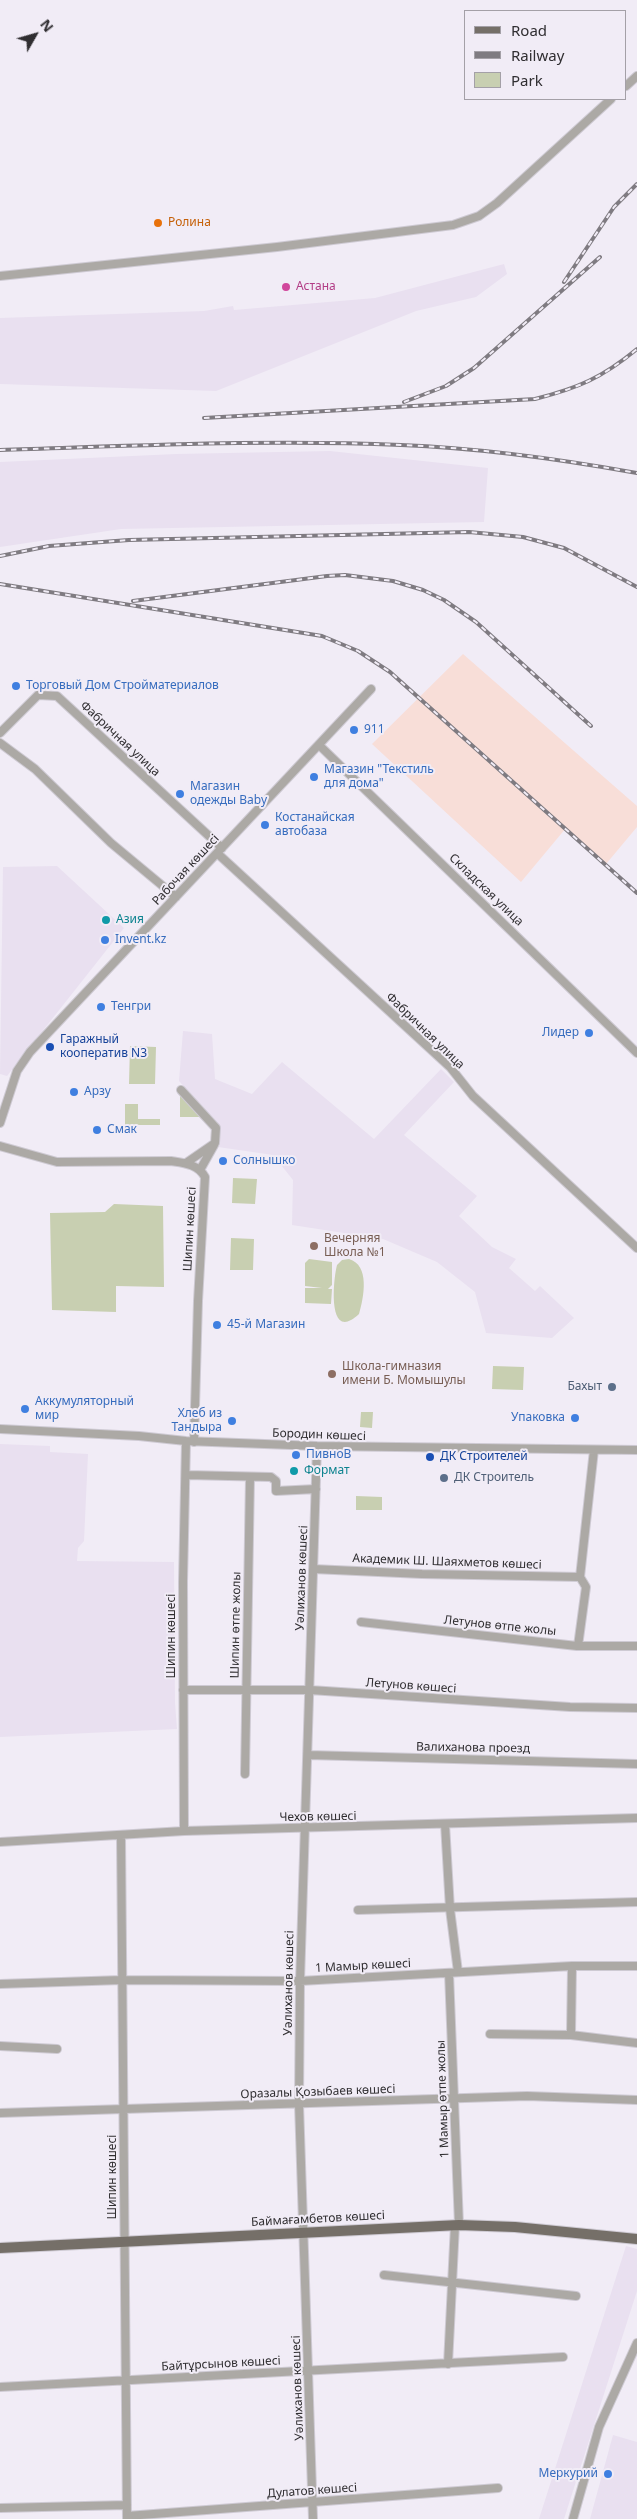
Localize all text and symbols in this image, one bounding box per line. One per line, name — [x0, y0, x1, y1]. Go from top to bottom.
north arrow — [10, 10, 60, 60]
legend — [464, 10, 627, 100]
text: N — [36, 15, 58, 36]
text: Road — [511, 20, 547, 40]
text: Railway — [511, 45, 564, 65]
text: Park — [511, 70, 543, 90]
place label: Ролина — [168, 216, 211, 230]
marker: Ролина — [152, 217, 164, 229]
place label: Астана — [296, 280, 336, 294]
marker: Астана — [280, 281, 292, 293]
place label: Торговый Дом Стройматериалов — [26, 679, 219, 693]
marker: Торговый Дом Стройматериалов — [10, 680, 22, 692]
street label: Фабричная улица — [77, 698, 163, 780]
place label: 911 — [364, 723, 385, 737]
marker: 911 — [348, 724, 360, 736]
place label: Магазин "Текстиль для дома" — [324, 763, 434, 791]
marker: Магазин "Текстиль для дома" — [308, 771, 320, 783]
place label: Магазин одежды Baby — [190, 780, 267, 808]
marker: Магазин одежды Baby — [174, 788, 186, 800]
place label: Костанайская автобаза — [275, 811, 355, 839]
marker: Костанайская автобаза — [259, 819, 271, 831]
street label: Рабочая көшесі — [150, 832, 222, 908]
street label: Складская улица — [446, 851, 526, 929]
place label: Азия — [116, 913, 144, 927]
marker: Азия — [100, 914, 112, 926]
place label: Invent.kz — [115, 933, 166, 947]
marker: Invent.kz — [99, 934, 111, 946]
street label: Фабричная улица — [383, 990, 467, 1072]
place label: Тенгри — [111, 1000, 151, 1014]
marker: Тенгри — [95, 1001, 107, 1013]
place label: Лидер — [542, 1026, 579, 1040]
marker: Лидер — [583, 1027, 595, 1039]
place label: Гаражный кооператив N3 — [60, 1033, 147, 1061]
marker: Гаражный кооператив N3 — [44, 1041, 56, 1053]
place label: Арзу — [84, 1085, 111, 1099]
marker: Арзу — [68, 1086, 80, 1098]
place label: Смак — [107, 1123, 137, 1137]
marker: Смак — [91, 1124, 103, 1136]
place label: Солнышко — [233, 1154, 295, 1168]
marker: Солнышко — [217, 1155, 229, 1167]
street label: Шипин көшесі — [181, 1186, 199, 1272]
place label: Вечерняя Школа №1 — [324, 1232, 386, 1260]
marker: Вечерняя Школа №1 — [308, 1240, 320, 1252]
place label: 45-й Магазин — [227, 1318, 305, 1332]
marker: 45-й Магазин — [211, 1319, 223, 1331]
place label: Школа-гимназия имени Б. Момышулы — [342, 1360, 466, 1388]
marker: Школа-гимназия имени Б. Момышулы — [326, 1368, 338, 1380]
place label: Бахыт — [567, 1380, 602, 1394]
marker: Бахыт — [606, 1381, 618, 1393]
place label: Аккумуляторный мир — [35, 1395, 134, 1423]
marker: Аккумуляторный мир — [19, 1403, 31, 1415]
place label: Хлеб из Тандыра — [171, 1407, 222, 1435]
place label: Упаковка — [511, 1411, 565, 1425]
marker: Упаковка — [569, 1412, 581, 1424]
marker: Хлеб из Тандыра — [226, 1415, 238, 1427]
street label: Бородин көшесі — [272, 1426, 366, 1444]
place label: ПивноВ — [306, 1448, 351, 1462]
marker: ПивноВ — [290, 1449, 302, 1461]
place label: ДК Строителей — [440, 1450, 528, 1464]
marker: ДК Строителей — [424, 1451, 436, 1463]
place label: Формат — [304, 1464, 350, 1478]
marker: Формат — [288, 1465, 300, 1477]
place label: ДК Строитель — [454, 1471, 534, 1485]
marker: ДК Строитель — [438, 1472, 450, 1484]
street label: Уәлиханов көшесі — [293, 1525, 311, 1631]
street label: Академик Ш. Шаяхметов көшесі — [352, 1552, 542, 1572]
street label: Шипин өтпе жолы — [228, 1571, 244, 1679]
street label: Шипин көшесі — [165, 1594, 179, 1678]
street label: Летунов өтпе жолы — [443, 1613, 557, 1639]
street label: Летунов көшесі — [365, 1676, 457, 1696]
street label: Валиханова проезд — [416, 1740, 530, 1756]
street label: Чехов көшесі — [279, 1809, 357, 1825]
street label: Уәлиханов көшесі — [281, 1930, 297, 2036]
street label: 1 Мамыр көшесі — [315, 1956, 411, 1976]
street label: 1 Мамыр өтпе жолы — [434, 2040, 452, 2158]
street label: Оразалы Қозыбаев көшесі — [240, 2082, 396, 2102]
street label: Шипин көшесі — [106, 2135, 120, 2219]
street label: Баймағамбетов көшесі — [251, 2208, 385, 2230]
street label: Уәлиханов көшесі — [289, 2335, 307, 2441]
street label: Байтұрсынов көшесі — [161, 2354, 281, 2374]
place label: Меркурий — [539, 2467, 598, 2481]
marker: Меркурий — [602, 2468, 614, 2480]
street label: Дулатов көшесі — [266, 2481, 358, 2501]

